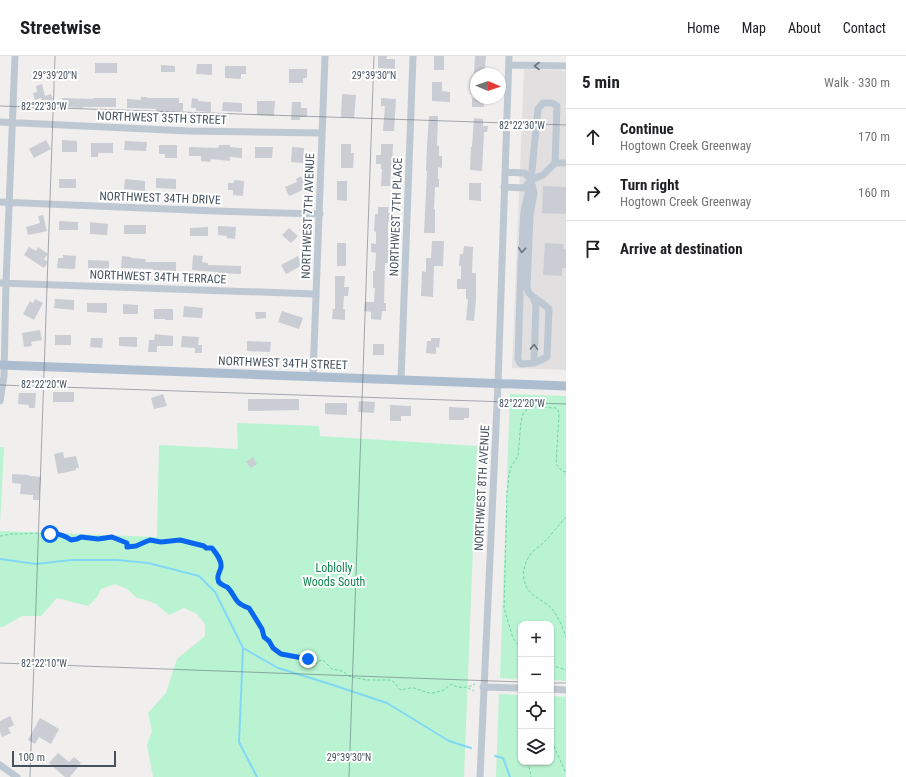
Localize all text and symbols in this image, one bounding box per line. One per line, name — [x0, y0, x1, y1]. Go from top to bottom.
text: Streetwise — [20, 16, 101, 39]
text: Home — [687, 20, 720, 36]
text: Map — [742, 20, 766, 36]
text: About — [788, 20, 821, 36]
text: Contact — [843, 20, 886, 36]
one-way arrow — [534, 62, 540, 70]
north arrow — [470, 68, 506, 104]
text: 29°39'20"N — [33, 70, 77, 81]
text: 29°39'30"N — [352, 70, 396, 81]
text: 5 min — [582, 72, 620, 92]
text: Walk · 330 m — [824, 75, 890, 90]
text: 82°22'30"W — [21, 101, 67, 112]
street label: NORTHWEST 35TH STREET — [97, 109, 227, 127]
text: 82°22'30"W — [499, 120, 545, 131]
text: Continue — [620, 120, 674, 138]
icon: ahead — [582, 126, 604, 148]
text: 170 m — [858, 129, 890, 144]
text: Hogtown Creek Greenway — [620, 138, 751, 153]
street label: NORTHWEST 7TH AVENUE — [299, 153, 317, 279]
street label: NORTHWEST 7TH PLACE — [387, 157, 405, 277]
text: Turn right — [620, 176, 679, 194]
icon: right — [582, 182, 604, 204]
text: 160 m — [858, 185, 890, 200]
street label: NORTHWEST 34TH DRIVE — [99, 189, 221, 207]
text: Hogtown Creek Greenway — [620, 194, 751, 209]
icon: arrive — [582, 238, 604, 260]
text: Arrive at destination — [620, 240, 743, 258]
one-way arrow — [518, 247, 526, 253]
street label: NORTHWEST 34TH TERRACE — [89, 268, 227, 286]
one-way arrow — [530, 344, 539, 350]
street label: NORTHWEST 34TH STREET — [218, 354, 348, 372]
text: 82°22'20"W — [21, 379, 67, 390]
text: 82°22'20"W — [499, 398, 545, 409]
street label: NORTHWEST 8TH AVENUE — [472, 425, 492, 551]
route start — [41, 525, 59, 543]
park label: Loblolly Woods South — [303, 561, 365, 589]
map controls — [518, 621, 554, 765]
button: + — [518, 621, 554, 657]
route end — [299, 650, 317, 668]
button: − — [518, 657, 554, 693]
text: 82°22'10"W — [21, 658, 67, 669]
button: locate — [518, 693, 554, 729]
button: layers — [518, 729, 554, 765]
scale bar — [12, 749, 116, 768]
text: 100 m — [18, 751, 45, 764]
text: 29°39'30"N — [327, 752, 371, 763]

